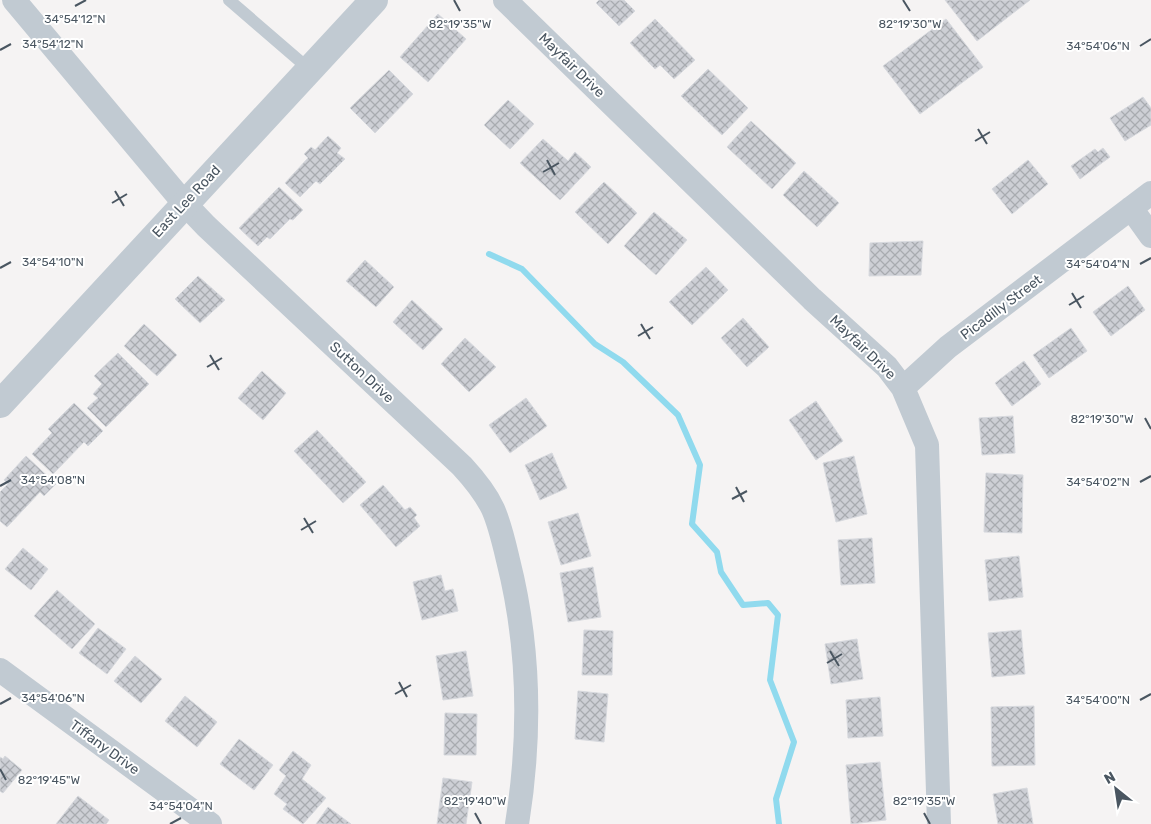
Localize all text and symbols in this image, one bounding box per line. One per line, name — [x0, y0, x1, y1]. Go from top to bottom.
text: 34°54'12"N — [44, 12, 106, 26]
text: 82°19'35"W — [429, 17, 492, 31]
text: 82°19'30"W — [878, 17, 942, 31]
street label: Mayfair Drive — [535, 30, 608, 101]
text: 34°54'12"N — [22, 37, 84, 51]
text: 34°54'06"N — [1066, 39, 1130, 53]
street label: East Lee Road — [149, 162, 224, 241]
text: 34°54'10"N — [22, 255, 84, 269]
text: 34°54'04"N — [1066, 257, 1130, 271]
street label: Picadilly Street — [957, 271, 1046, 344]
street label: Mayfair Drive — [826, 312, 899, 383]
street label: Sutton Drive — [326, 338, 397, 407]
text: 82°19'30"W — [1070, 412, 1134, 426]
text: 34°54'08"N — [21, 473, 85, 487]
text: 34°54'02"N — [1066, 475, 1130, 489]
text: 34°54'06"N — [21, 691, 85, 705]
text: 34°54'00"N — [1066, 693, 1130, 707]
street label: Tiffany Drive — [67, 717, 143, 778]
north arrow — [1091, 764, 1141, 814]
text: N — [1101, 768, 1118, 788]
text: 82°19'45"W — [18, 773, 81, 787]
text: 82°19'40"W — [444, 794, 507, 808]
text: 82°19'35"W — [893, 794, 956, 808]
text: 34°54'04"N — [149, 799, 213, 813]

